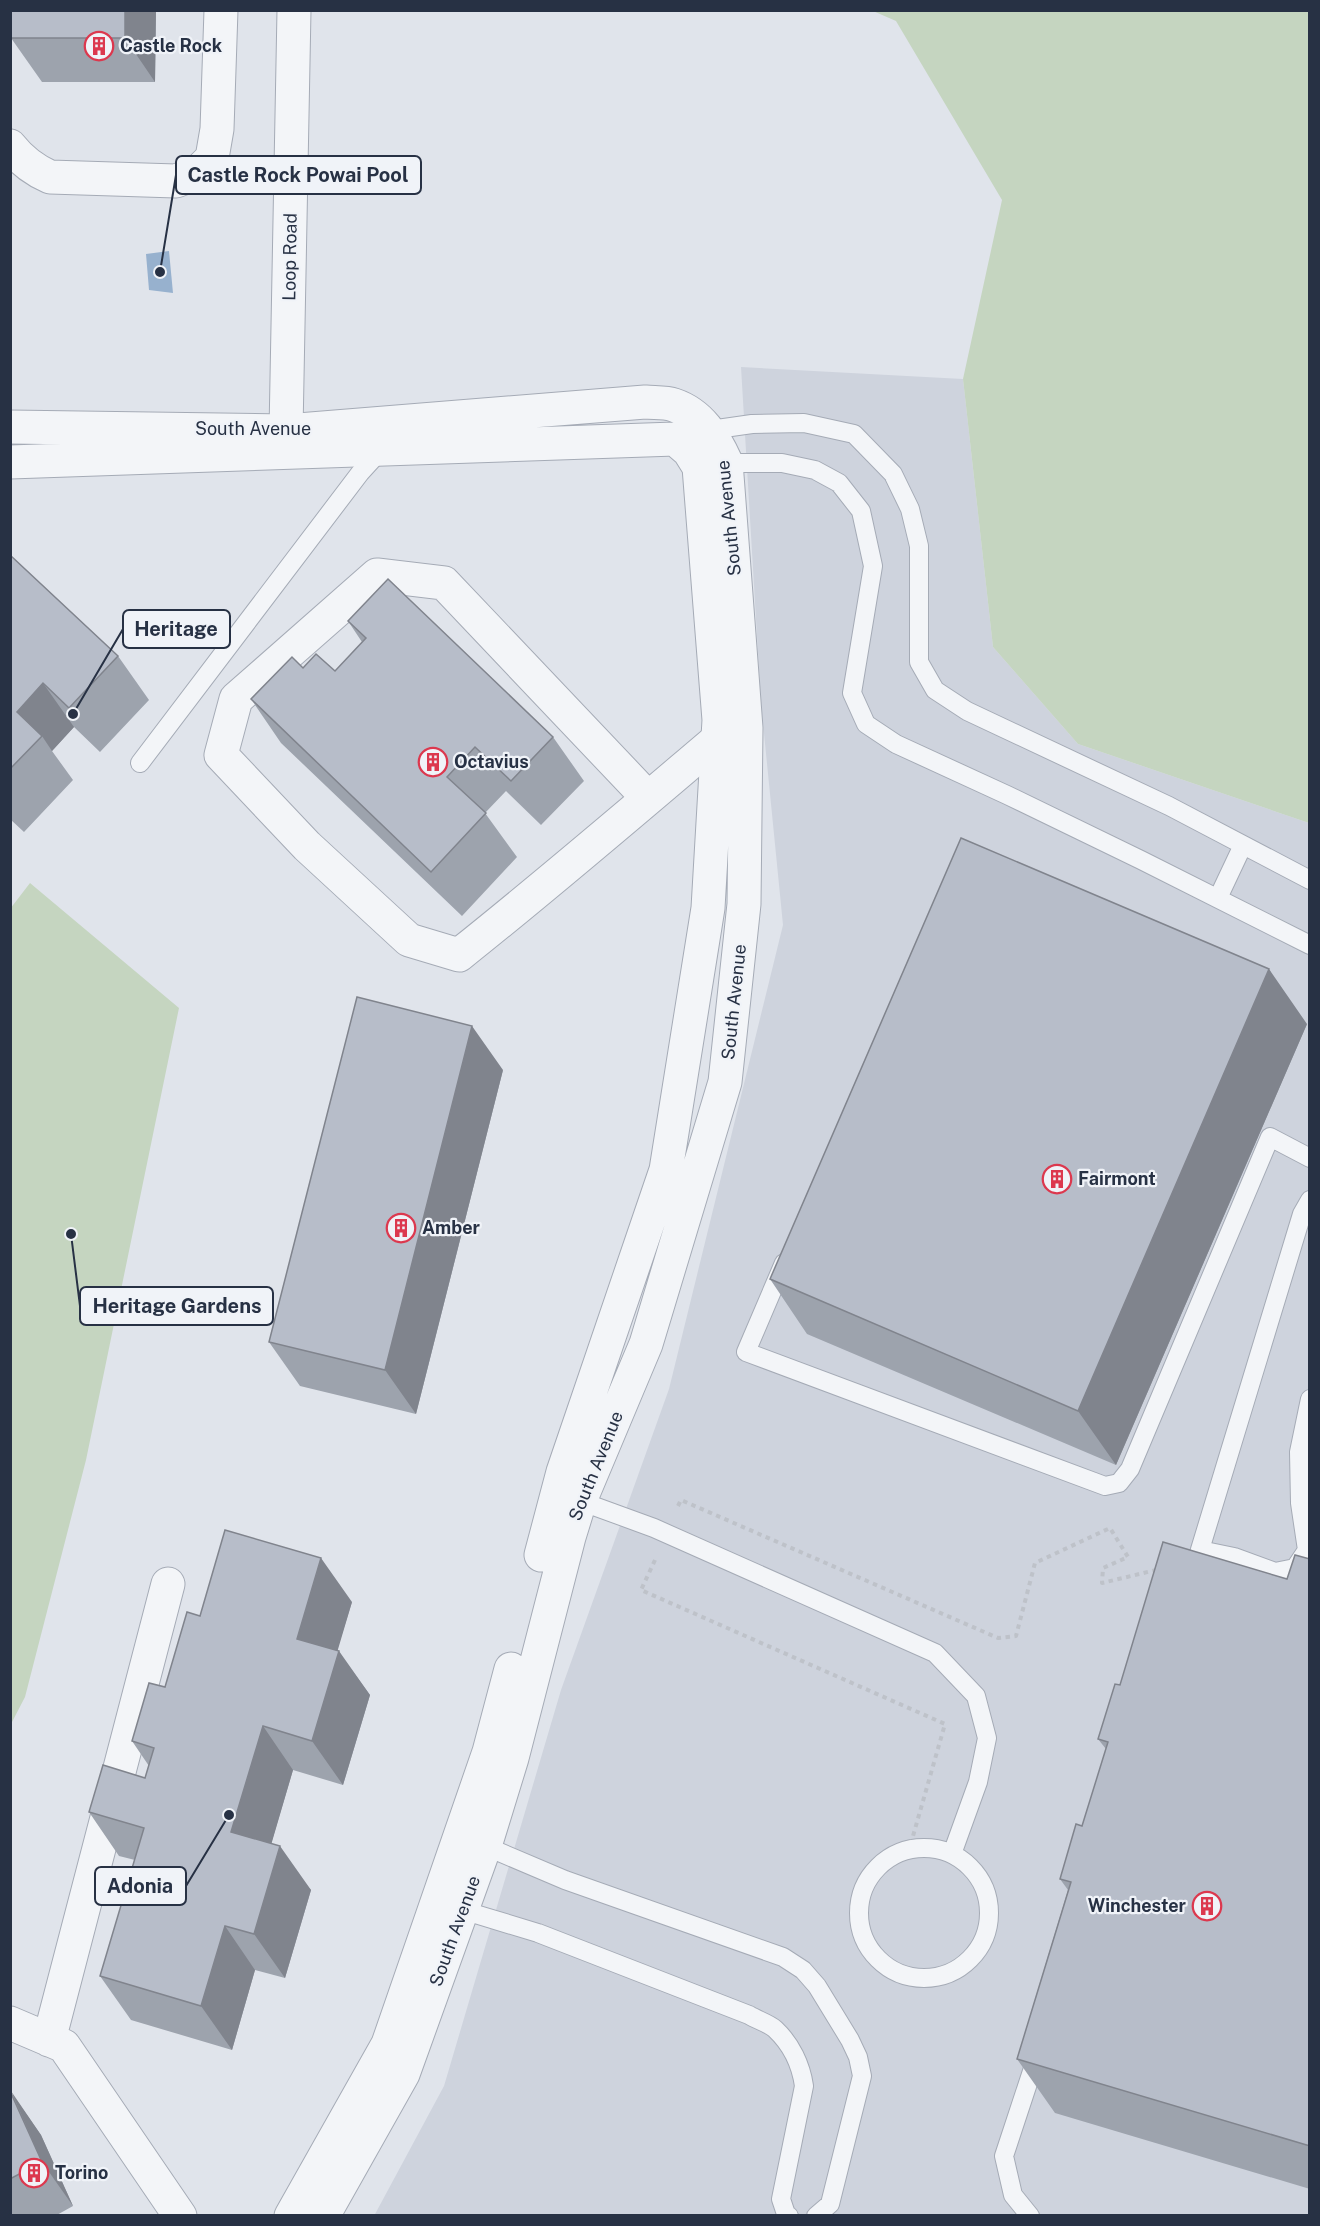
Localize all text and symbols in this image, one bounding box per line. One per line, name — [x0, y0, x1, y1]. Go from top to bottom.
building icon: Castle Rock — [83, 30, 115, 62]
place label: Castle Rock — [120, 35, 223, 56]
callout: Castle Rock Powai Pool — [176, 156, 421, 194]
text: Castle Rock Powai Pool — [188, 163, 408, 187]
street label: Loop Road — [278, 213, 301, 301]
street label: South Avenue — [195, 418, 311, 439]
street label: South Avenue — [712, 459, 745, 577]
callout: Heritage — [123, 610, 230, 648]
text: Heritage — [134, 617, 218, 641]
building icon: Octavius — [417, 746, 449, 778]
place label: Octavius — [454, 751, 529, 772]
street label: South Avenue — [717, 943, 750, 1061]
building icon: Fairmont — [1041, 1163, 1073, 1195]
place label: Fairmont — [1078, 1168, 1156, 1189]
building icon: Amber — [385, 1212, 417, 1244]
place label: Amber — [422, 1217, 481, 1238]
callout: Heritage Gardens — [80, 1287, 273, 1325]
text: Heritage Gardens — [93, 1294, 261, 1318]
street label: South Avenue — [564, 1408, 627, 1524]
callout: Adonia — [95, 1867, 186, 1905]
street label: South Avenue — [425, 1873, 484, 1989]
text: Adonia — [107, 1874, 173, 1898]
building icon: Winchester — [1191, 1890, 1223, 1922]
place label: Winchester — [1088, 1895, 1187, 1916]
building icon: Torino — [18, 2157, 50, 2189]
place label: Torino — [55, 2162, 108, 2183]

